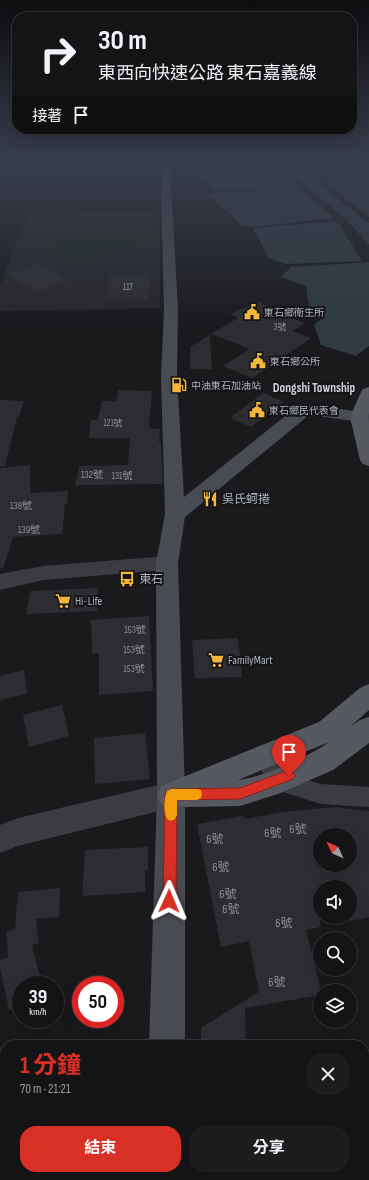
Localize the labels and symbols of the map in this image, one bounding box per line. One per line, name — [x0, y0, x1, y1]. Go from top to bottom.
house number: 117 — [123, 282, 133, 293]
public building icon: 東石鄉衛生所 — [243, 303, 261, 321]
place label: 東石鄉衛生所 — [264, 307, 324, 319]
house number: 3號 — [274, 322, 286, 333]
public building icon: 東石鄉公所 — [249, 352, 267, 370]
place label: 東石鄉公所 — [270, 356, 320, 368]
fuel station icon: 中油東石加油站 — [170, 376, 188, 394]
place label: 中油東石加油站 — [191, 380, 261, 392]
district label: Dongshi Township — [273, 380, 355, 396]
public building icon: 東石鄉民代表會 — [248, 401, 266, 419]
place label: 東石鄉民代表會 — [269, 405, 339, 417]
house number: 121號 — [103, 418, 123, 429]
house number: 132號 — [81, 469, 103, 481]
house number: 131號 — [111, 470, 133, 482]
restaurant icon: 吳氏蚵捲 — [201, 490, 219, 508]
place label: 吳氏蚵捲 — [222, 492, 270, 507]
house number: 138號 — [10, 500, 32, 512]
house number: 139號 — [18, 524, 40, 536]
bus stop icon: 東石 — [118, 570, 136, 588]
place label: 東石 — [139, 572, 163, 587]
supermarket icon: Hi-Life — [54, 592, 72, 610]
place label: Hi-Life — [75, 594, 103, 609]
house number: 153號 — [124, 624, 146, 636]
house number: 153號 — [123, 644, 145, 656]
supermarket icon: FamilyMart — [207, 651, 225, 669]
place label: FamilyMart — [228, 653, 273, 668]
house number: 153號 — [123, 663, 145, 675]
pin — [272, 735, 306, 776]
house number: 6號 — [289, 822, 307, 837]
house number: 6號 — [264, 826, 282, 841]
north arrow — [313, 828, 357, 872]
house number: 6號 — [206, 832, 224, 847]
house number: 6號 — [212, 860, 230, 875]
position arrow — [148, 880, 190, 922]
house number: 6號 — [219, 887, 237, 902]
house number: 6號 — [222, 902, 240, 917]
house number: 6號 — [275, 916, 293, 931]
house number: 6號 — [268, 975, 286, 990]
speed limit sign: 50 — [72, 976, 124, 1028]

